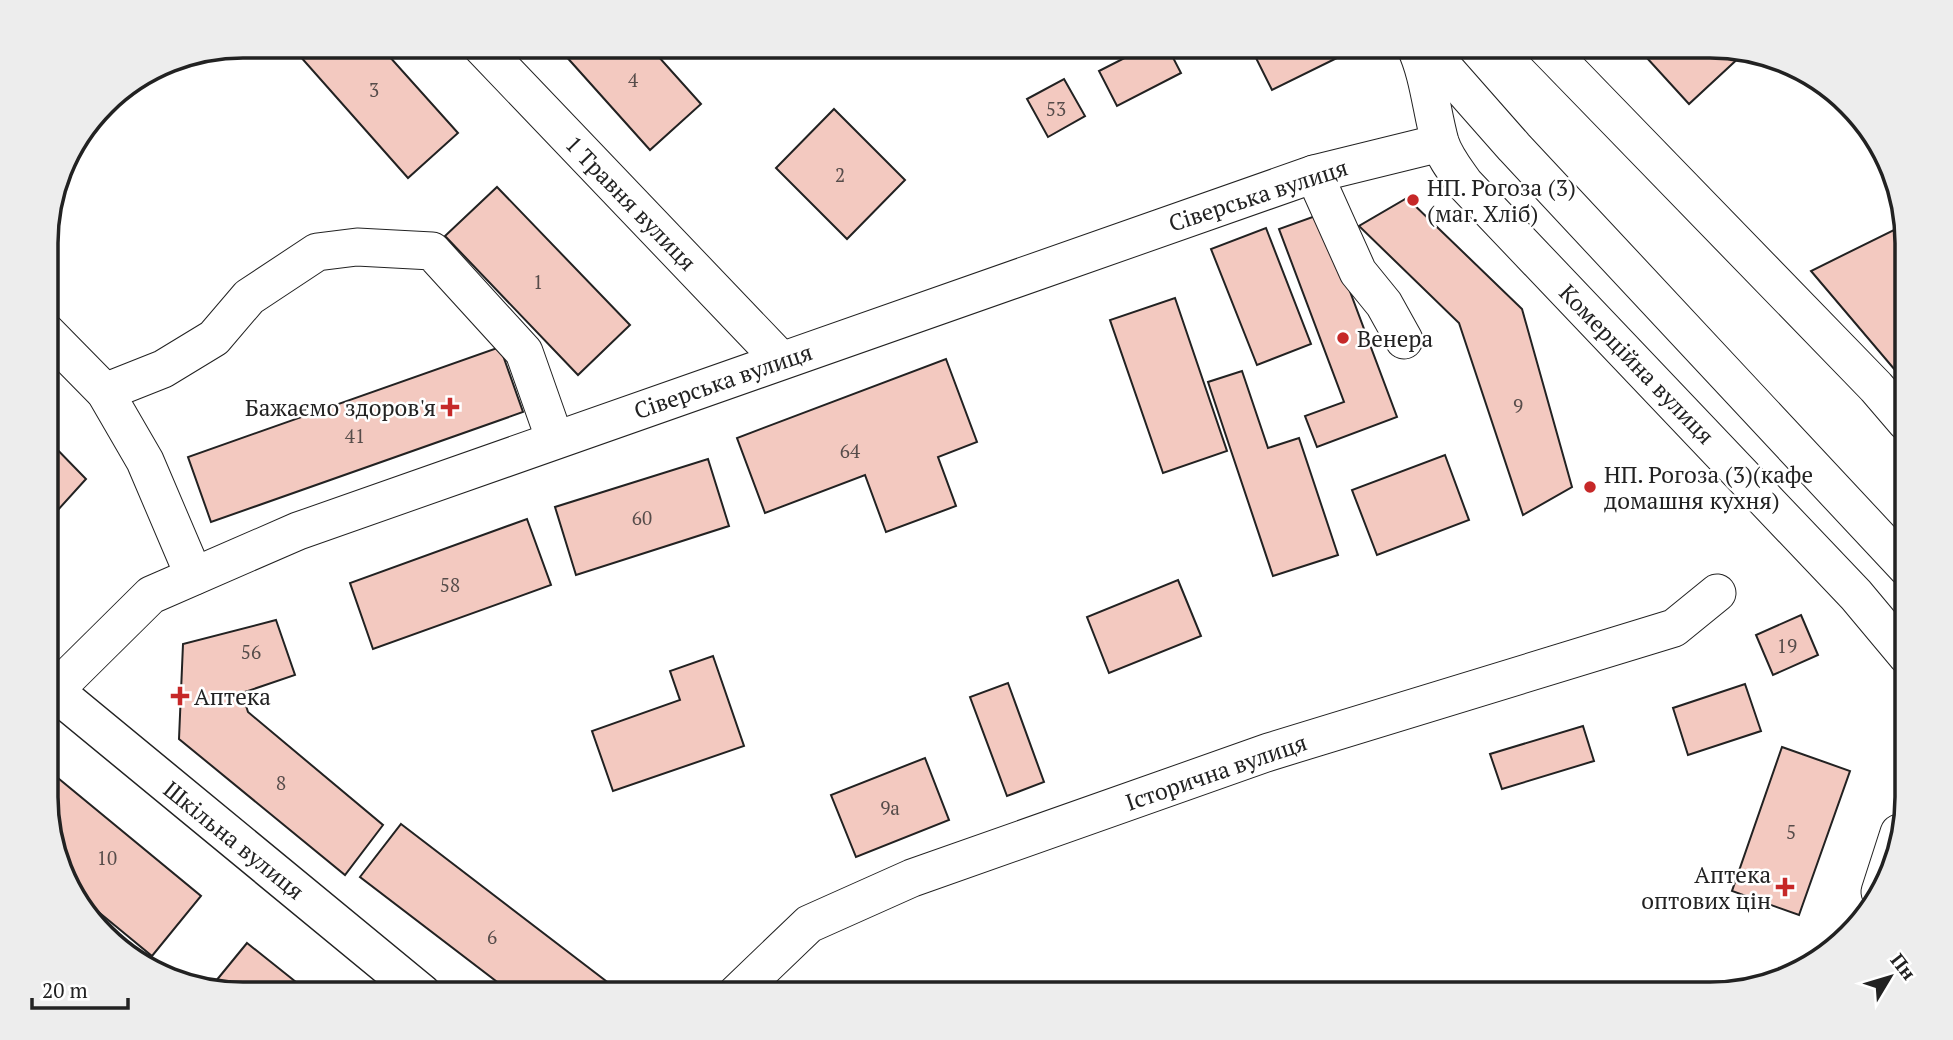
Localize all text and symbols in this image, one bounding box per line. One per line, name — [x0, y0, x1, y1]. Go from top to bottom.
house number: 4 — [628, 67, 639, 92]
house number: 3 — [369, 77, 379, 102]
house number: 53 — [1046, 96, 1066, 121]
street label: 1 Травня вулиця — [559, 129, 703, 277]
street label: Сіверська вулиця — [1164, 151, 1352, 239]
house number: 2 — [835, 162, 845, 187]
place label: НП. Рогоза (3) (маг. Хліб) — [1427, 172, 1576, 229]
marker: НП. Рогоза (3) (маг. Хліб) — [1405, 192, 1421, 208]
house number: 1 — [533, 269, 543, 294]
street label: Комерційна вулиця — [1553, 277, 1721, 451]
place label: Венера — [1357, 323, 1433, 354]
marker: Венера — [1335, 330, 1351, 346]
street label: Сіверська вулиця — [630, 336, 816, 426]
place label: Бажаємо здоров'я — [245, 392, 436, 423]
house number: 9 — [1513, 393, 1523, 418]
marker: Бажаємо здоров'я — [442, 399, 458, 415]
house number: 41 — [345, 423, 365, 448]
house number: 64 — [840, 438, 861, 463]
place label: НП. Рогоза (3)(кафе домашня кухня) — [1604, 459, 1813, 516]
marker: НП. Рогоза (3)(кафе домашня кухня) — [1582, 479, 1598, 495]
house number: 60 — [632, 505, 652, 530]
house number: 58 — [440, 572, 460, 597]
house number: 19 — [1777, 633, 1797, 658]
house number: 56 — [241, 639, 261, 664]
place label: Аптека — [194, 681, 271, 712]
marker: Аптека — [172, 688, 188, 704]
street label: Історична вулиця — [1121, 726, 1311, 818]
house number: 8 — [276, 770, 286, 795]
street label: Шкільна вулиця — [157, 774, 311, 906]
house number: 9а — [880, 795, 900, 820]
house number: 5 — [1786, 819, 1796, 844]
house number: 10 — [97, 845, 117, 870]
place label: Аптека оптових цін — [1641, 859, 1771, 916]
marker: Аптека оптових цін — [1777, 879, 1793, 895]
house number: 6 — [487, 924, 497, 949]
north arrow — [1855, 942, 1925, 1012]
text: Пн — [1886, 948, 1922, 985]
scale bar — [32, 967, 128, 1011]
text: 20 m — [42, 976, 88, 1004]

